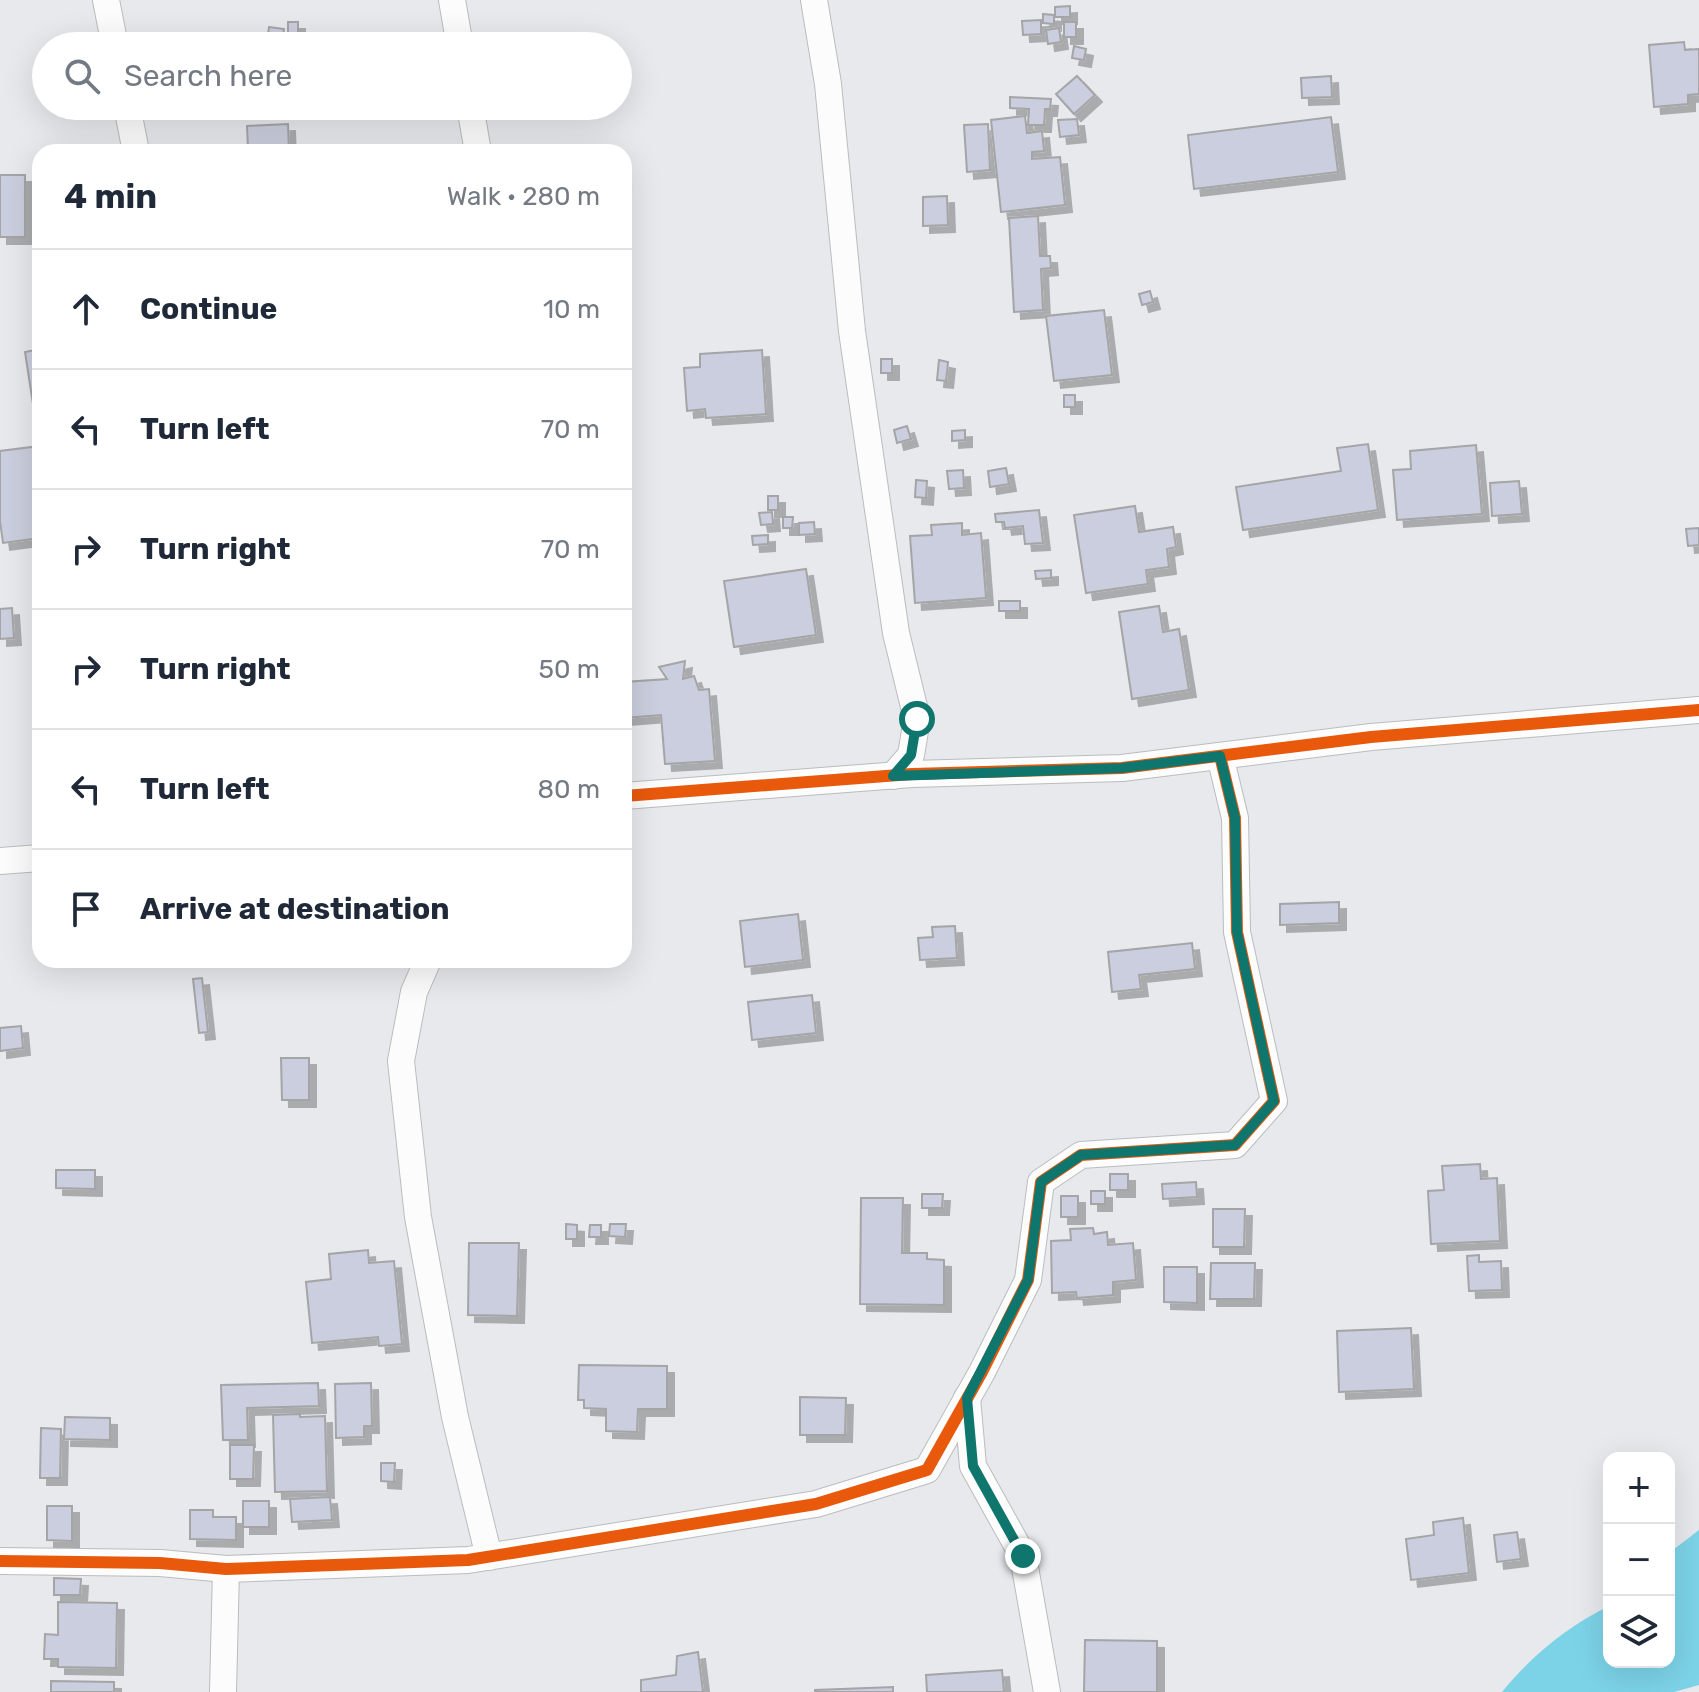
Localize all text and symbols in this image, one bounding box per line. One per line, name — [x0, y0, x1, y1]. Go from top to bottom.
search box — [32, 32, 632, 120]
icon: search — [60, 54, 104, 98]
text: Search here — [124, 58, 292, 94]
text: 4 min — [64, 176, 157, 217]
text: Walk · 280 m — [447, 181, 600, 212]
icon: ahead — [64, 287, 108, 331]
text: Continue — [140, 291, 277, 327]
text: 10 m — [543, 294, 600, 325]
icon: left — [64, 407, 108, 451]
text: Turn left — [140, 411, 270, 447]
text: 70 m — [541, 414, 600, 445]
icon: right — [64, 527, 108, 571]
text: Turn right — [140, 531, 291, 567]
text: 70 m — [541, 534, 600, 565]
icon: right — [64, 647, 108, 691]
text: Turn right — [140, 651, 291, 687]
text: 50 m — [539, 654, 600, 685]
route start — [899, 701, 935, 737]
icon: left — [64, 767, 108, 811]
text: Turn left — [140, 771, 270, 807]
text: 80 m — [537, 774, 600, 805]
icon: arrive — [64, 887, 108, 931]
text: Arrive at destination — [140, 891, 450, 927]
map controls — [1603, 1452, 1675, 1668]
button: + — [1603, 1452, 1675, 1524]
button: − — [1603, 1524, 1675, 1596]
route end — [1005, 1538, 1041, 1574]
button: layers — [1603, 1596, 1675, 1668]

